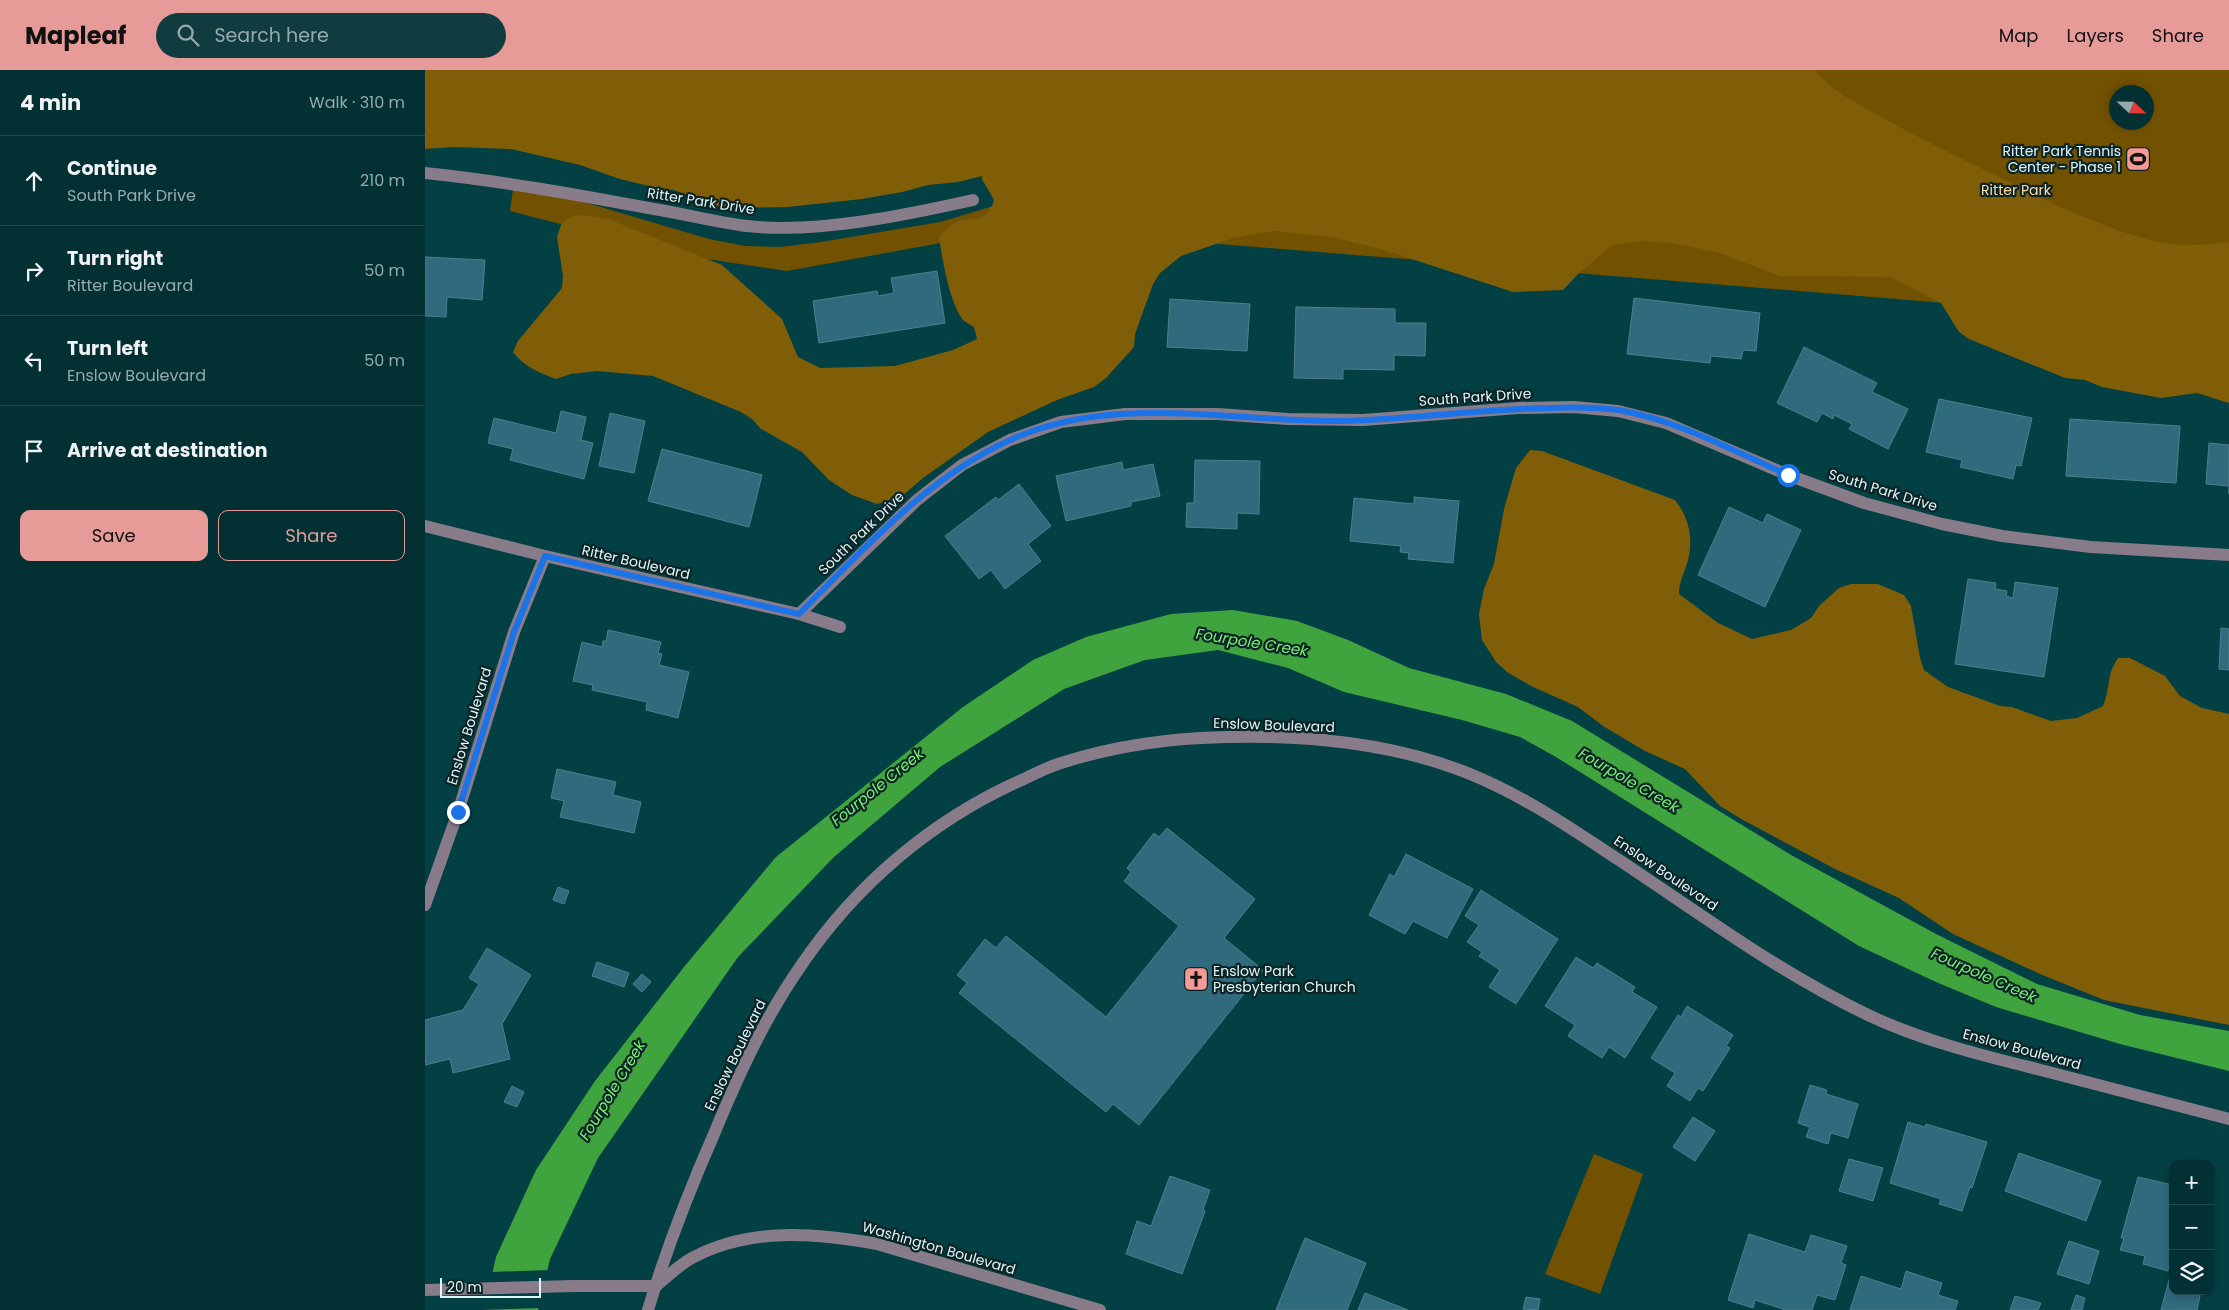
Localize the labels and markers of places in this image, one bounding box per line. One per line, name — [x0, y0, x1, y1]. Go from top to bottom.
place label: Ritter Park Tennis Center - Phase 1 — [2003, 141, 2121, 177]
sports icon: Ritter Park Tennis Center - Phase 1 — [2125, 146, 2151, 172]
place label: Enslow Park Presbyterian Church — [1213, 961, 1356, 997]
church icon: Enslow Park Presbyterian Church — [1183, 966, 1209, 992]

